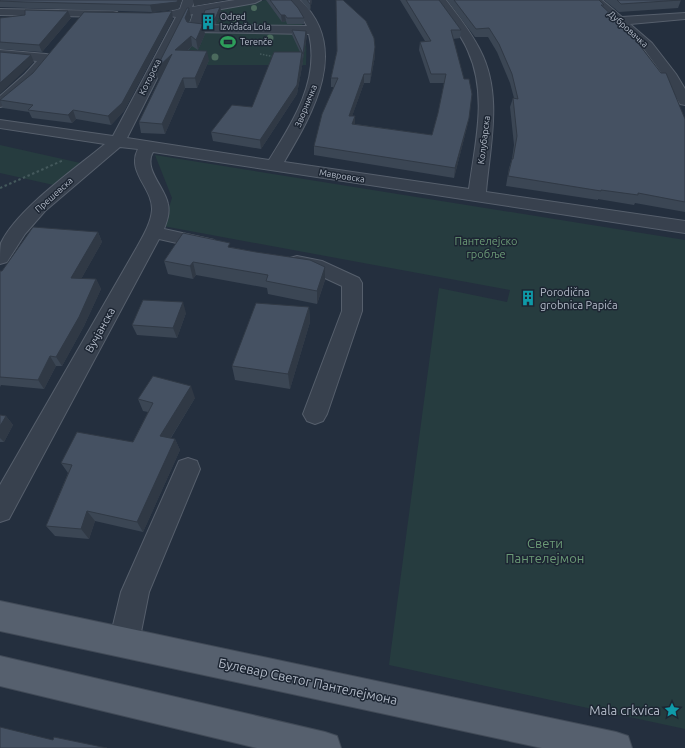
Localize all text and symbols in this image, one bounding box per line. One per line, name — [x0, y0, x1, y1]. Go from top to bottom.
street label: Дубровачка — [606, 8, 650, 50]
place label: Odred Izviđača Lola — [220, 12, 271, 32]
building icon: Odred Izviđača Lola — [199, 13, 217, 31]
sports icon: Terenče — [219, 33, 237, 51]
place label: Terenče — [240, 37, 272, 47]
street label: Которска — [137, 57, 163, 97]
street label: Зворничка — [293, 83, 319, 129]
street label: Колубарска — [476, 115, 492, 165]
street label: Мавровска — [318, 167, 366, 185]
street label: Прешевска — [33, 176, 75, 214]
park label: Пантелејско гробље — [455, 235, 517, 260]
place label: Porodična grobnica Papića — [540, 286, 618, 311]
building icon: Porodična grobnica Papića — [519, 289, 537, 307]
street label: Вучјанска — [83, 306, 117, 354]
park label: Свети Пантелејмон — [506, 536, 584, 565]
street label: Булевар Светог Пантелејмона — [217, 655, 399, 707]
place icon: Mala crkvica — [663, 701, 681, 719]
place label: Mala crkvica — [589, 703, 660, 717]

